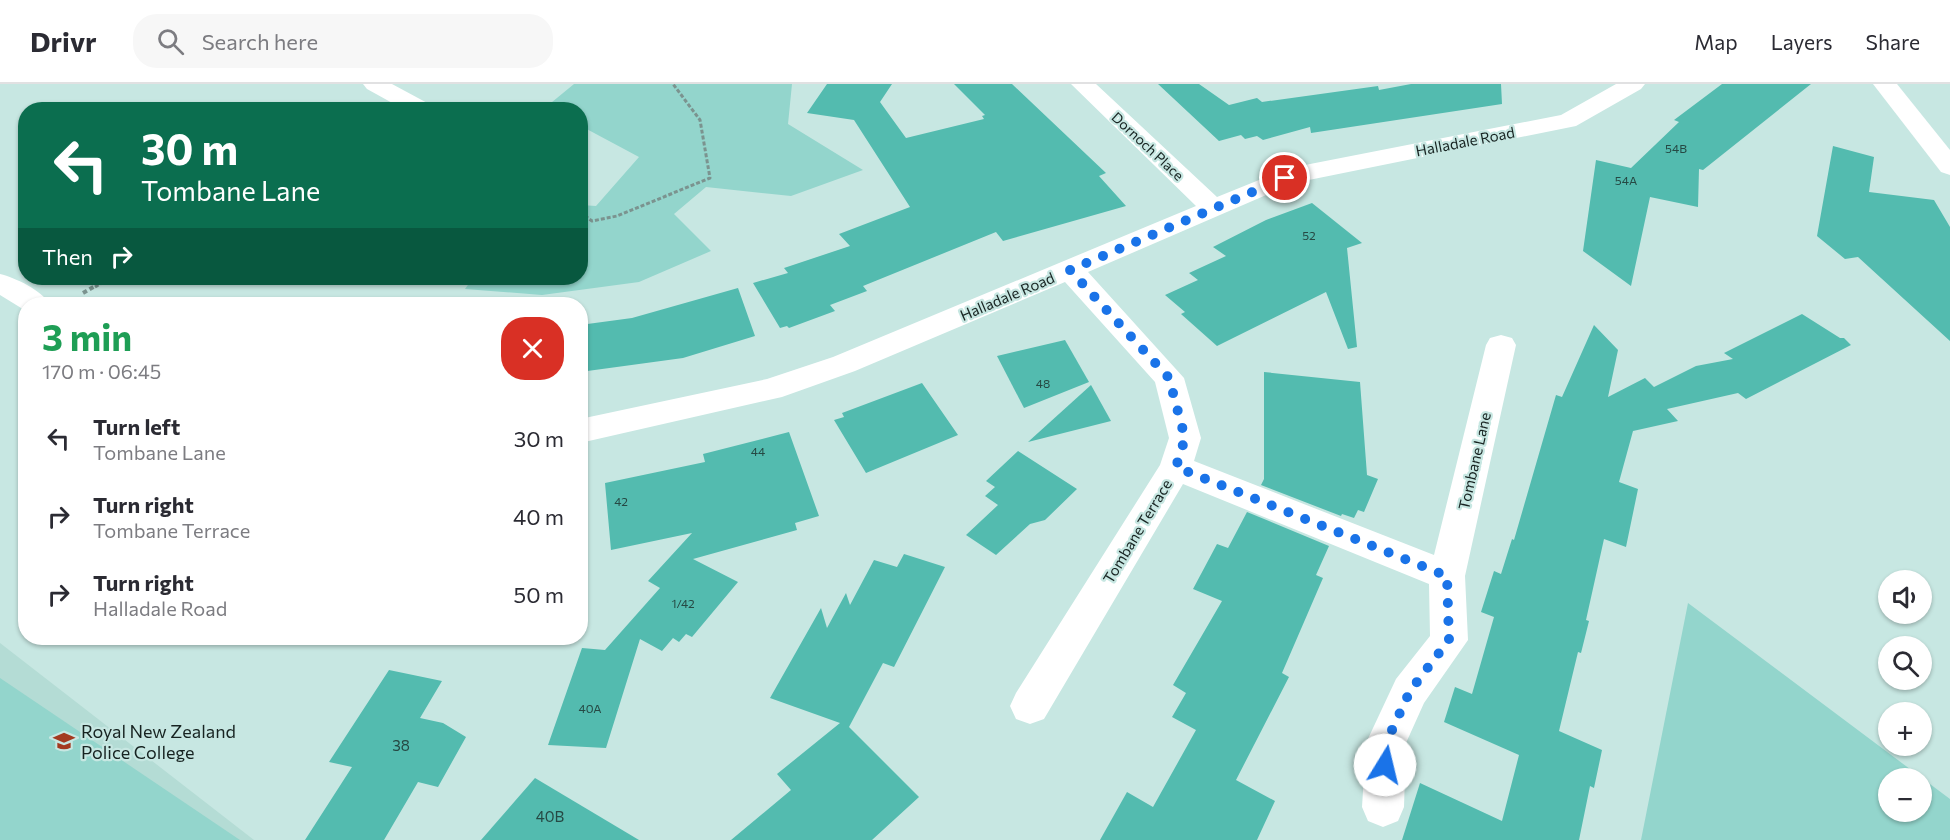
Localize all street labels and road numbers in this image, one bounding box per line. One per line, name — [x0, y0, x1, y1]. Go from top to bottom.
street label: Dornoch Place — [1108, 108, 1188, 184]
street label: Halladale Road — [1414, 123, 1516, 159]
street label: Halladale Road — [957, 268, 1057, 324]
street label: Tombane Lane — [1454, 410, 1494, 512]
street label: Tombane Terrace — [1099, 476, 1175, 586]

